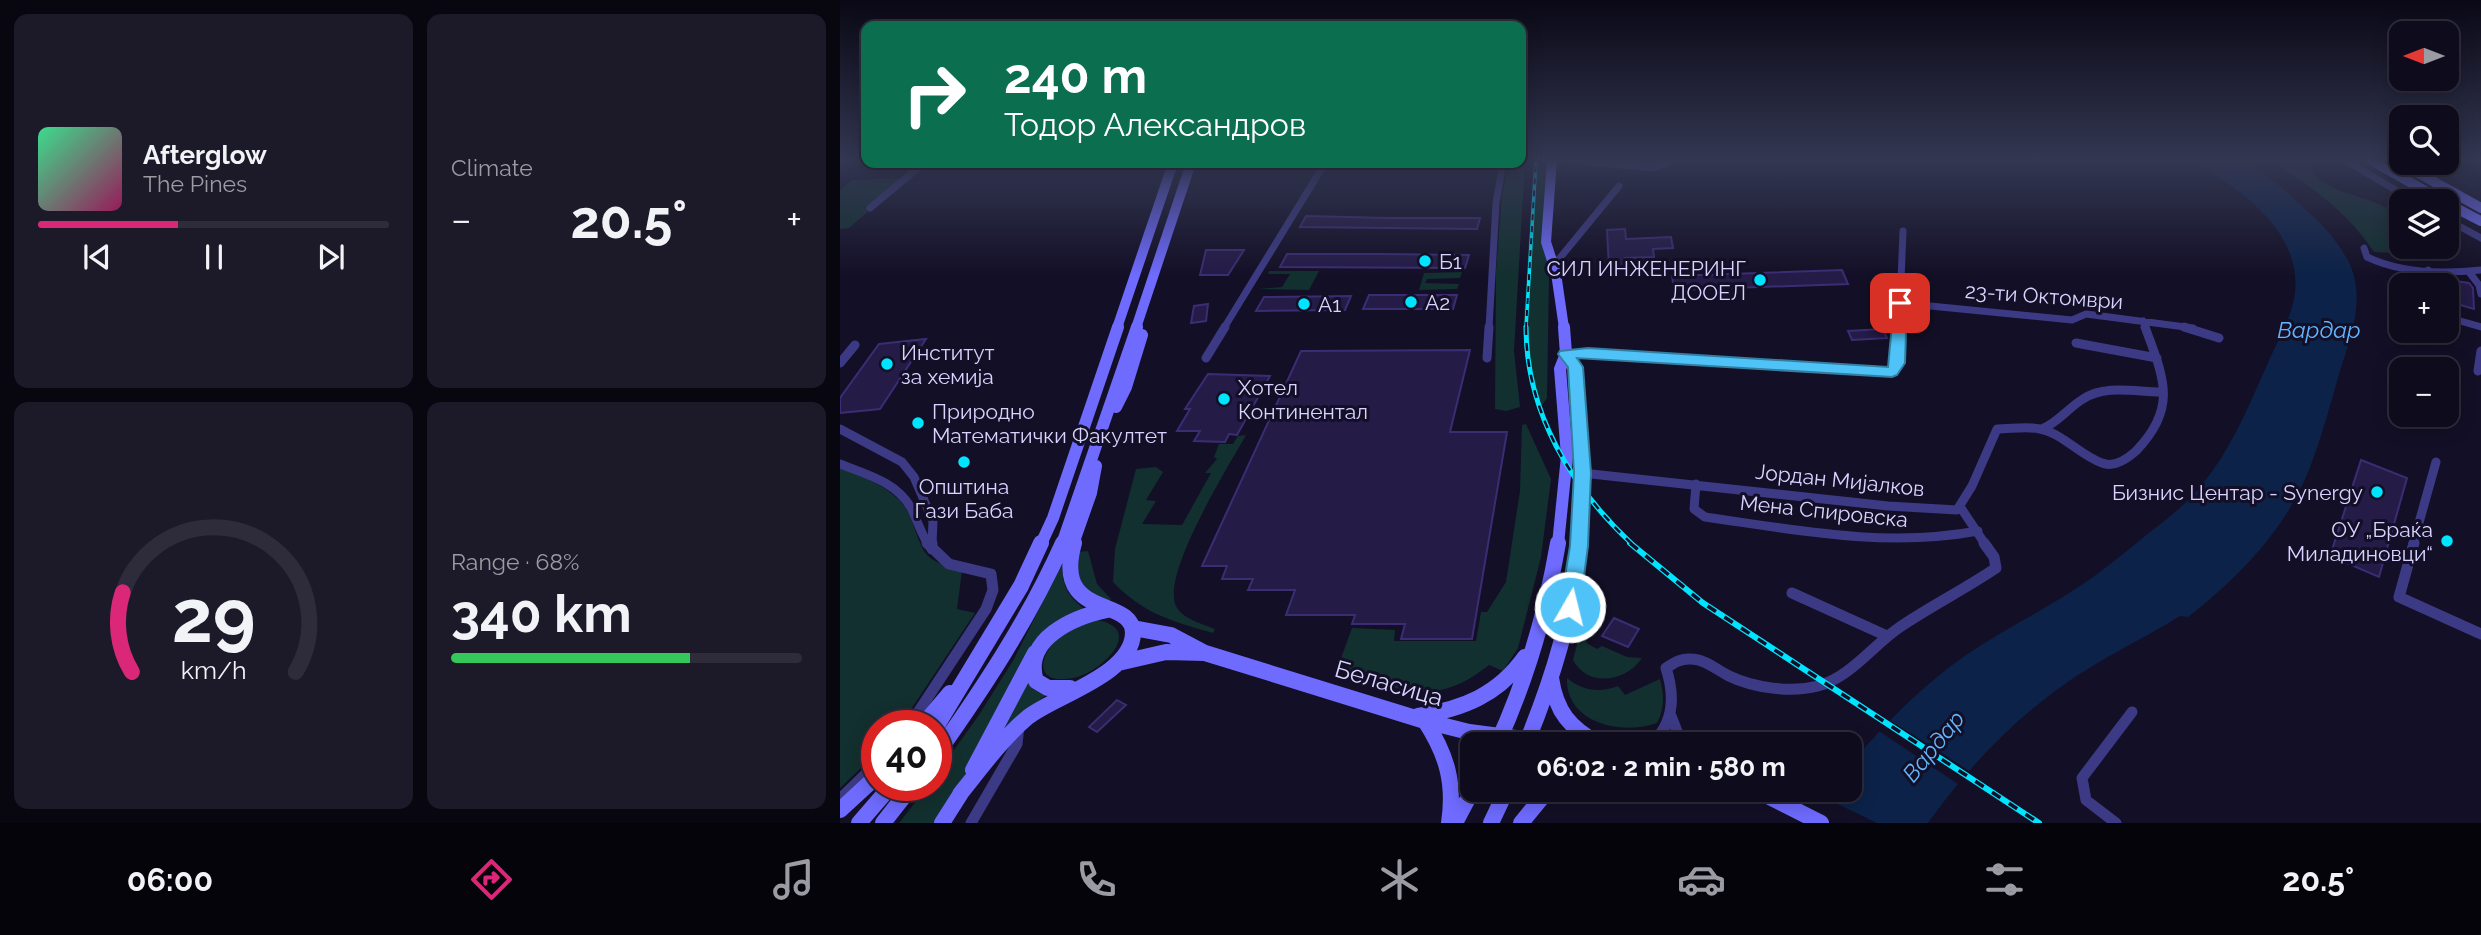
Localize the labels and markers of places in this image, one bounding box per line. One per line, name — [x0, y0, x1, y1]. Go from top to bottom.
place label: Б1 — [1439, 249, 1462, 274]
marker: Б1 — [1417, 253, 1433, 269]
place label: СИЛ ИНЖЕНЕРИНГ ДООЕЛ — [1546, 256, 1746, 305]
marker: СИЛ ИНЖЕНЕРИНГ ДООЕЛ — [1752, 272, 1768, 288]
pin — [1870, 273, 1930, 333]
place label: А2 — [1425, 290, 1450, 315]
place label: А1 — [1318, 292, 1341, 317]
marker: А2 — [1403, 294, 1419, 310]
marker: А1 — [1296, 296, 1312, 312]
place label: Институт за хемија — [901, 340, 995, 389]
marker: Институт за хемија — [879, 356, 895, 372]
place label: Хотел Континентал — [1238, 375, 1368, 424]
marker: Хотел Континентал — [1216, 391, 1232, 407]
place label: Природно Математички Факултет — [932, 399, 1167, 448]
marker: Природно Математички Факултет — [910, 415, 926, 431]
marker: Општина Гази Баба — [956, 454, 972, 470]
place label: Општина Гази Баба — [914, 474, 1014, 523]
place label: Бизнис Центар - Synergy — [2112, 480, 2363, 505]
marker: Бизнис Центар - Synergy — [2369, 484, 2385, 500]
place label: ОУ „Браќа Миладиновци“ — [2287, 517, 2433, 566]
marker: ОУ „Браќа Миладиновци“ — [2439, 533, 2455, 549]

